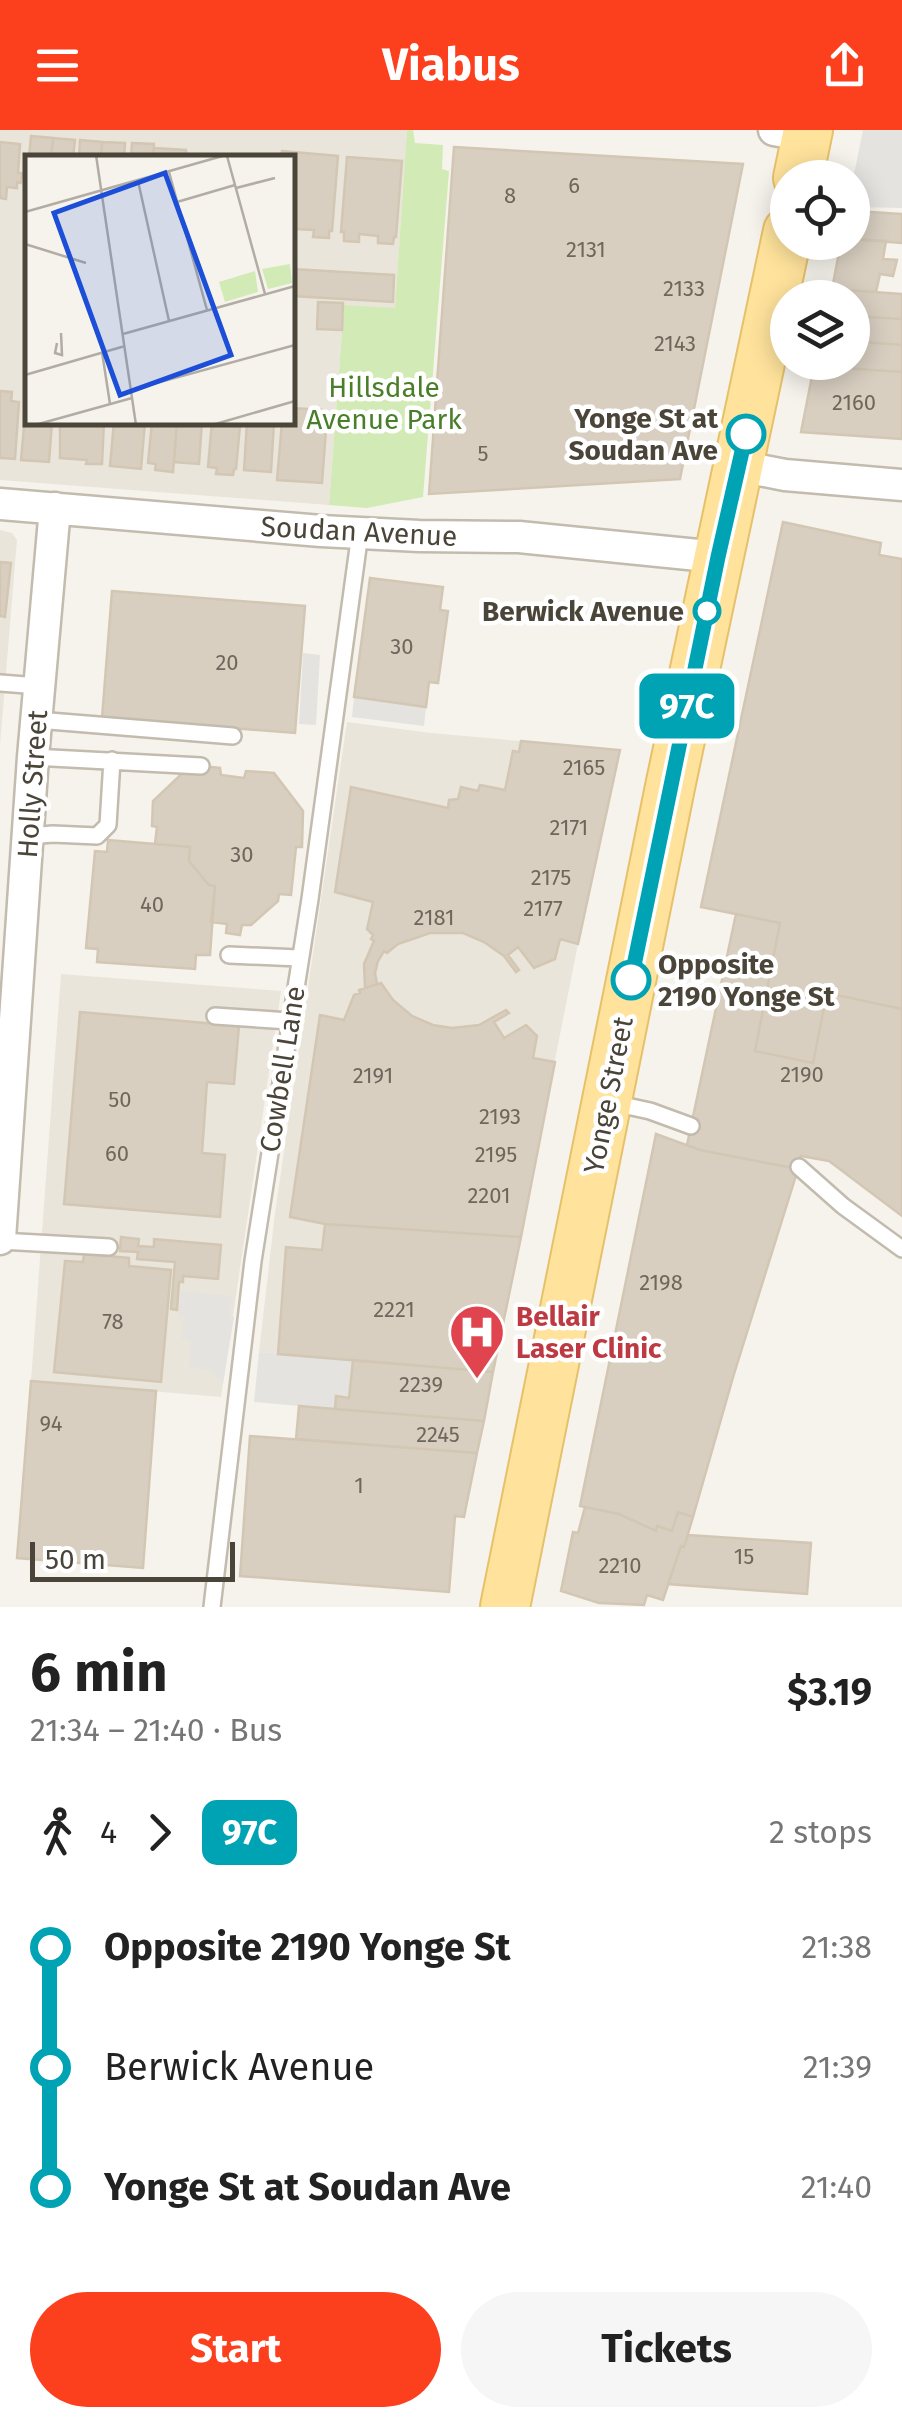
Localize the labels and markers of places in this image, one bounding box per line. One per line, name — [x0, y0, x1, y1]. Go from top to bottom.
place label: Yonge St at Soudan Ave — [569, 402, 719, 467]
marker: Yonge St at Soudan Ave — [727, 415, 765, 453]
place label: Berwick Avenue — [482, 595, 684, 628]
marker: Berwick Avenue — [694, 598, 720, 624]
place label: Opposite 2190 Yonge St — [658, 948, 836, 1013]
marker: Opposite 2190 Yonge St — [612, 961, 650, 999]
place label: Bellair Laser Clinic — [516, 1300, 662, 1365]
hospital icon: Bellair Laser Clinic — [447, 1302, 507, 1381]

